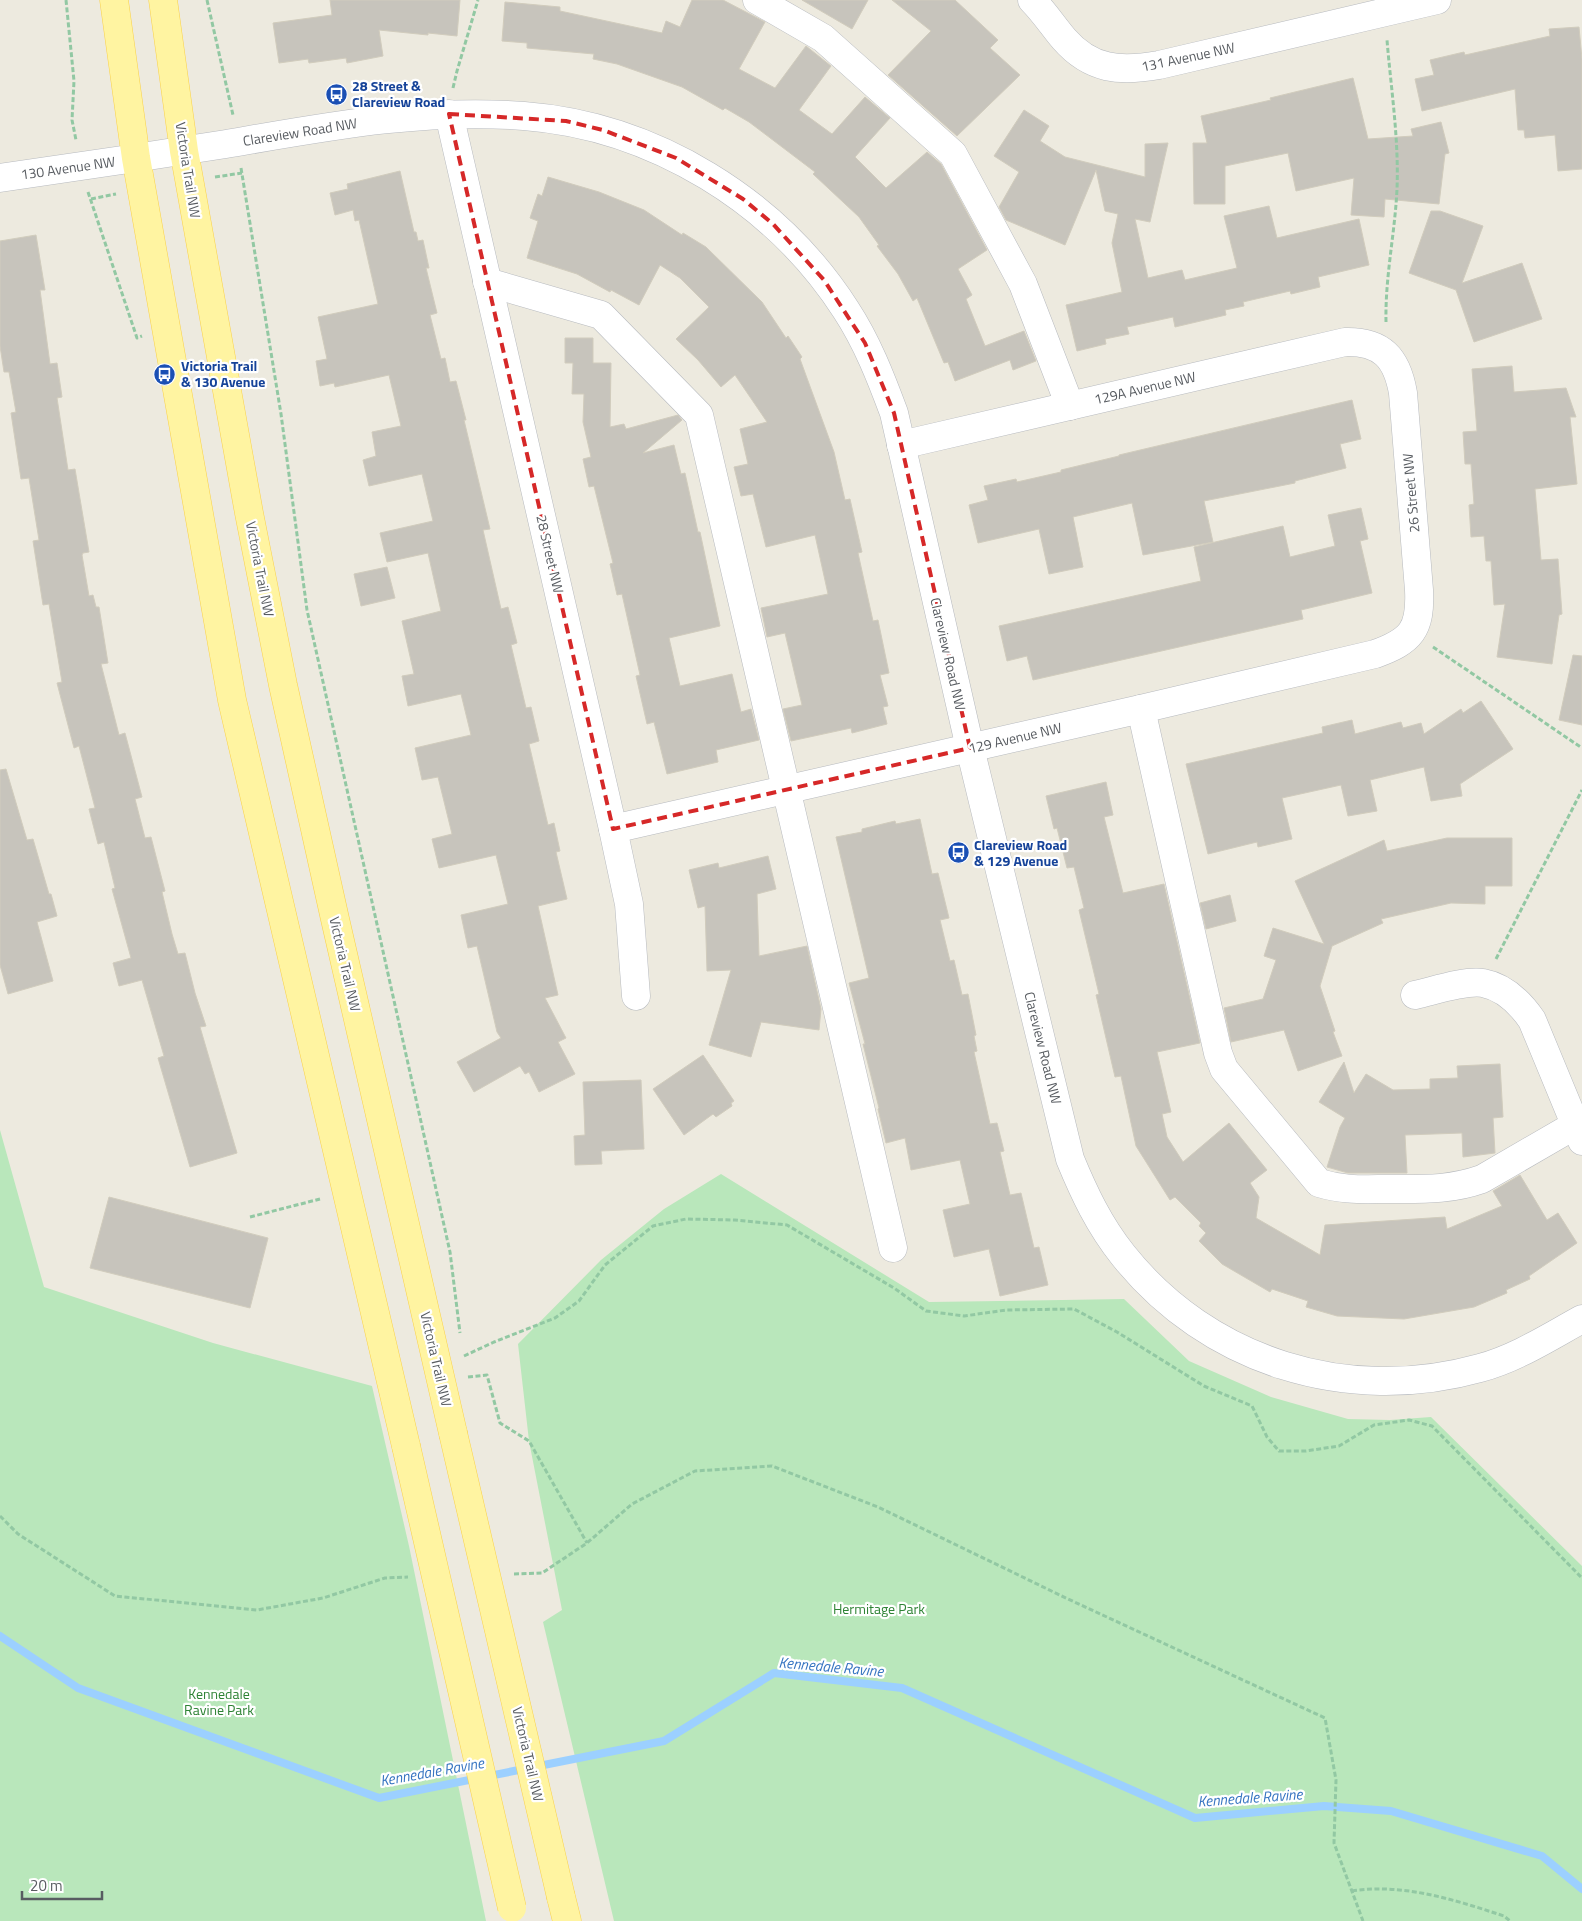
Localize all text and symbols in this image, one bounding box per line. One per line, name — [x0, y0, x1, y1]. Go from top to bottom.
street label: 131 Avenue NW — [1139, 36, 1237, 77]
place label: 28 Street & Clareview Road — [352, 75, 445, 112]
bus stop icon: 28 Street & Clareview Road — [324, 82, 348, 106]
street label: Clareview Road NW — [241, 112, 359, 151]
street label: Victoria Trail NW — [171, 120, 206, 219]
street label: 130 Avenue NW — [19, 150, 117, 185]
place label: Victoria Trail & 130 Avenue — [181, 355, 265, 392]
bus stop icon: Victoria Trail & 130 Avenue — [153, 362, 177, 386]
street label: 129A Avenue NW — [1092, 366, 1198, 409]
street label: 26 Street NW — [1397, 452, 1424, 534]
street label: 28 Street NW — [531, 513, 570, 595]
street label: Victoria Trail NW — [241, 519, 280, 618]
street label: Clareview Road NW — [925, 595, 972, 712]
street label: 129 Avenue NW — [966, 717, 1064, 758]
place label: Clareview Road & 129 Avenue — [974, 834, 1067, 871]
bus stop icon: Clareview Road & 129 Avenue — [946, 841, 970, 865]
street label: Victoria Trail NW — [324, 914, 367, 1013]
street label: Clareview Road NW — [1019, 989, 1068, 1106]
street label: Victoria Trail NW — [415, 1309, 458, 1408]
park label: Hermitage Park — [833, 1598, 925, 1619]
water label: Kennedale Ravine — [778, 1650, 885, 1683]
park label: Kennedale Ravine Park — [184, 1683, 254, 1720]
street label: Victoria Trail NW — [507, 1704, 550, 1803]
water label: Kennedale Ravine — [378, 1751, 487, 1792]
water label: Kennedale Ravine — [1197, 1782, 1304, 1813]
scale bar — [22, 1868, 102, 1900]
text: 20 m — [30, 1874, 63, 1897]

